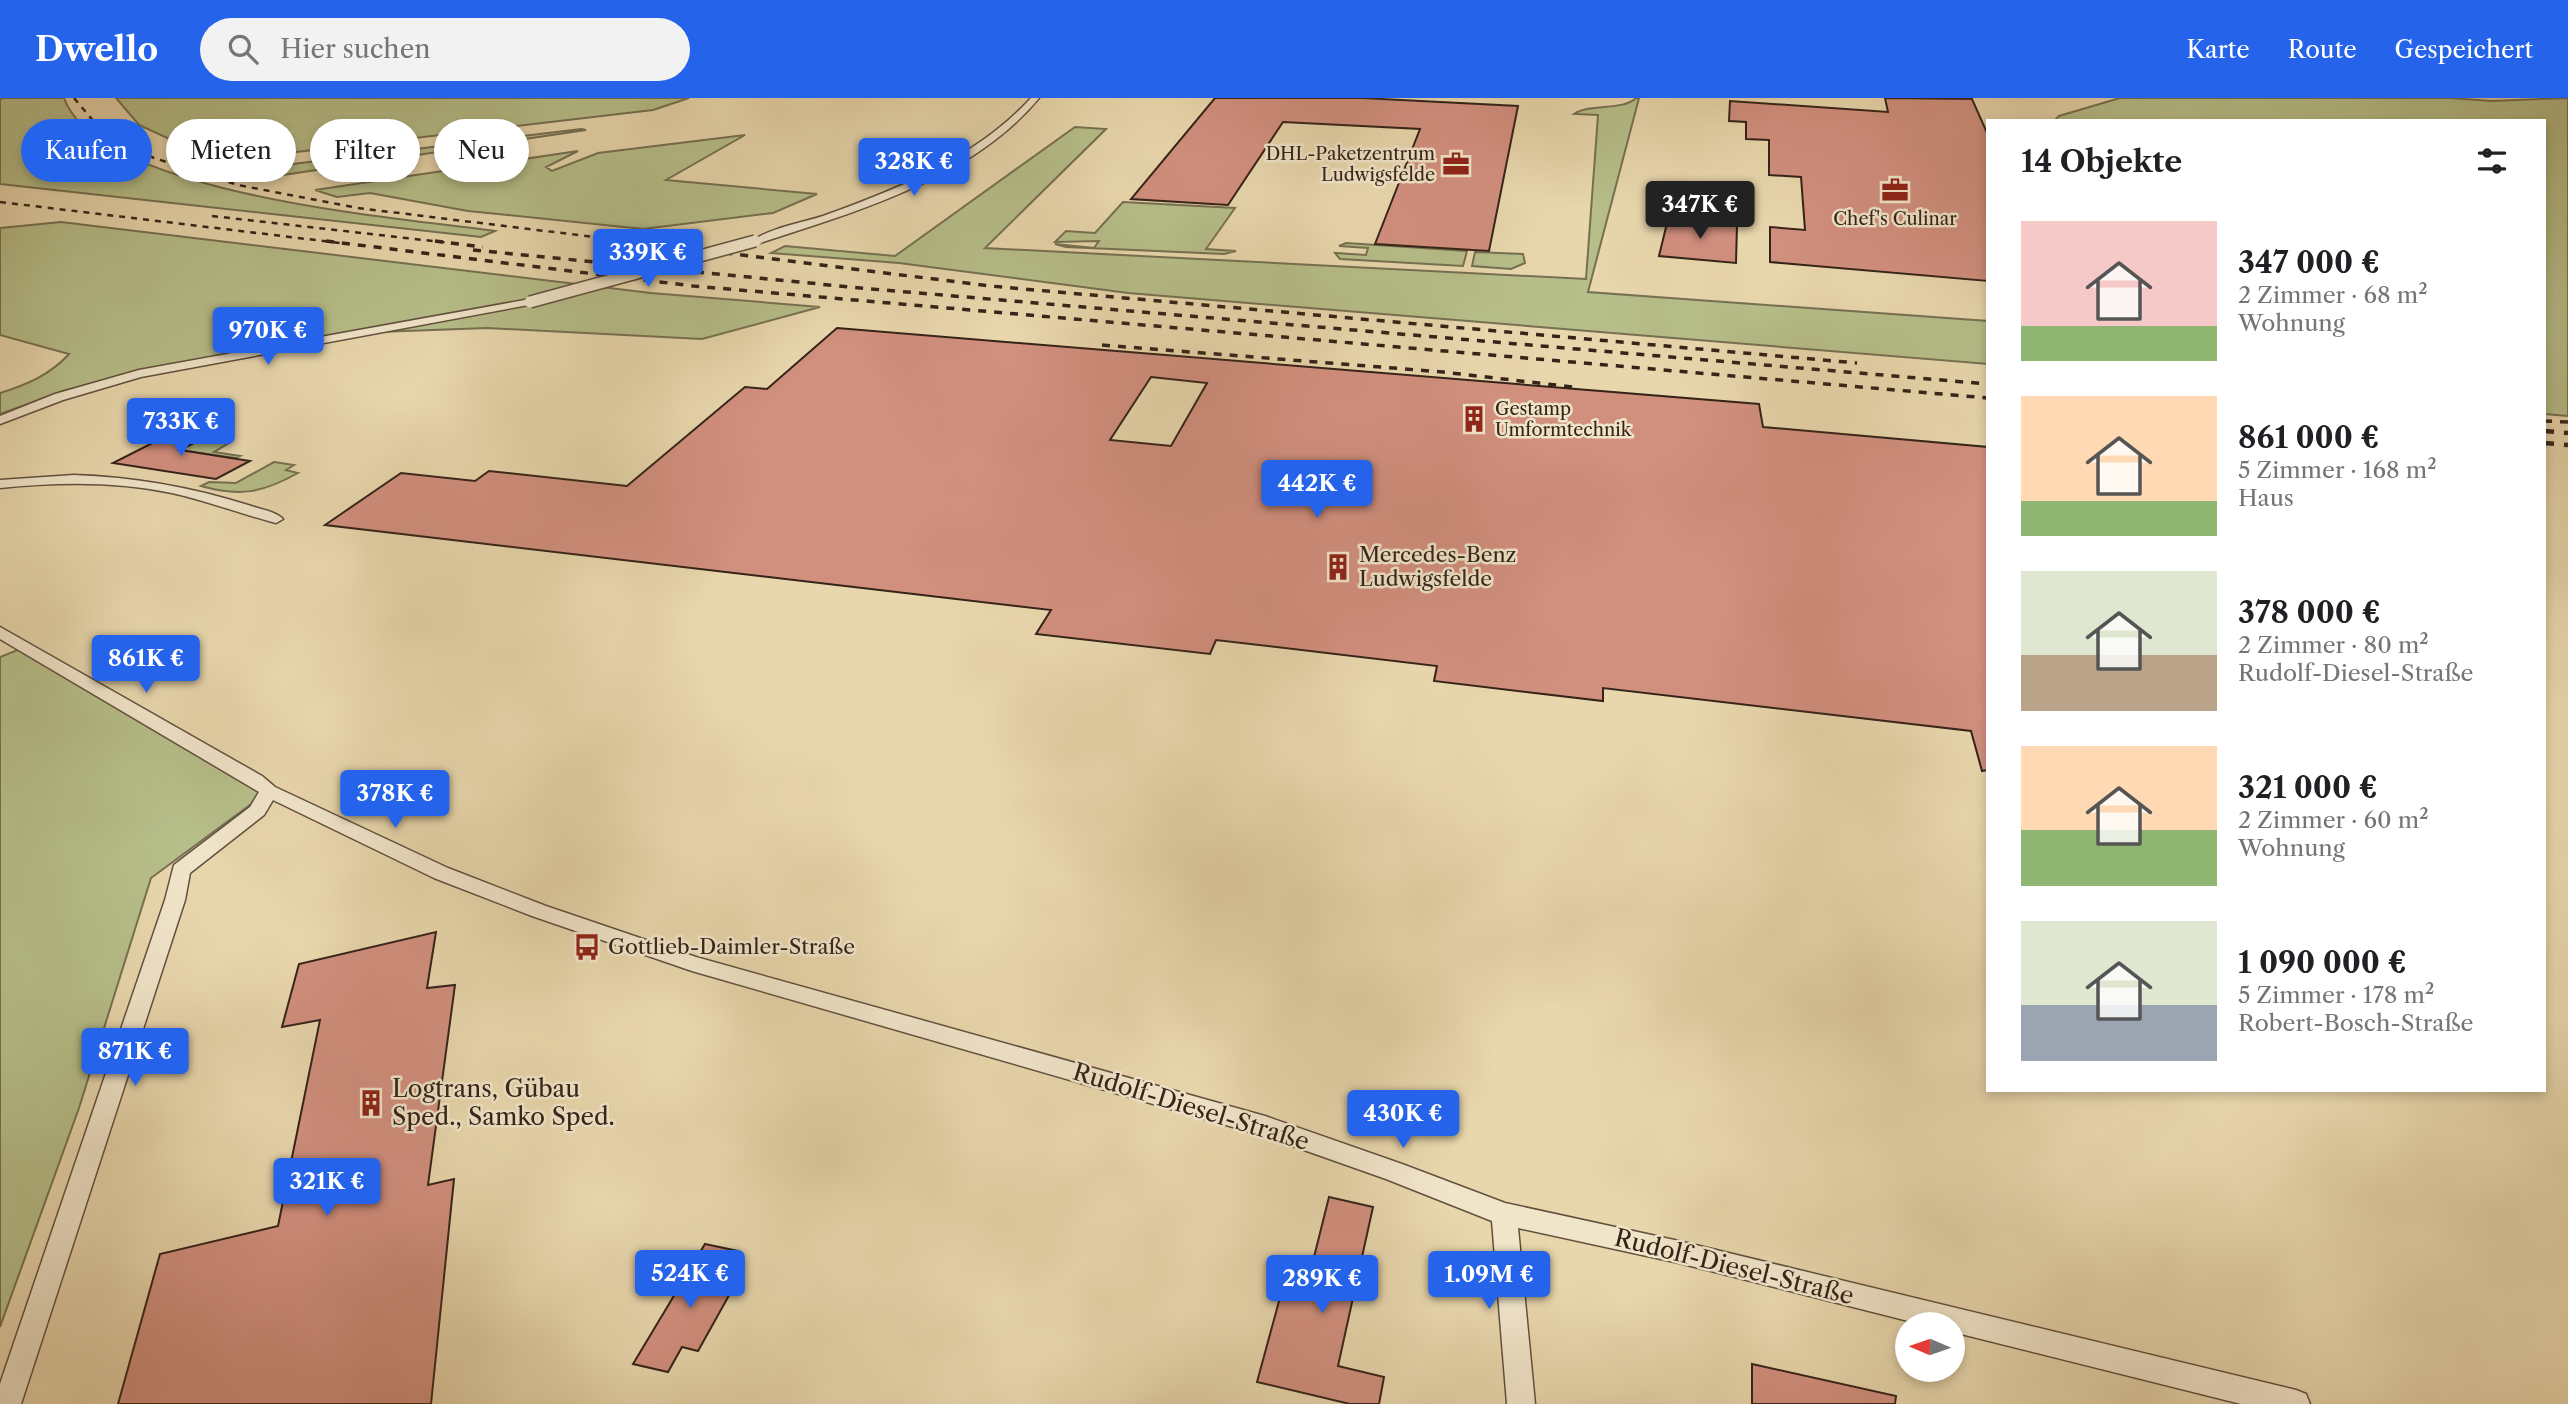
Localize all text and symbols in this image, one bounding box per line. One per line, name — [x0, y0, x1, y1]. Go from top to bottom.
search box — [200, 18, 690, 81]
text: Dwello — [35, 29, 158, 70]
icon: search — [224, 30, 262, 68]
text: Hier suchen — [280, 33, 430, 65]
text: Karte — [2186, 35, 2250, 64]
text: Route — [2288, 35, 2357, 64]
text: Gespeichert — [2395, 35, 2533, 64]
chip: Kaufen — [21, 119, 152, 182]
chip: Mieten — [166, 119, 296, 182]
chip: Filter — [310, 119, 420, 182]
chip: Neu — [434, 119, 529, 182]
pin: 328K € — [857, 139, 971, 198]
icon: filters — [2473, 142, 2511, 180]
place label: DHL-Paketzentrum Ludwigsfelde — [1266, 143, 1435, 186]
text: 14 Objekte — [2021, 143, 2182, 180]
text: 328K € — [875, 147, 953, 175]
office icon: DHL-Paketzentrum Ludwigsfelde — [1441, 149, 1471, 179]
office icon: Chef's Culinar — [1880, 175, 1910, 205]
pin: 347K € — [1643, 181, 1757, 241]
text: 347K € — [1662, 190, 1738, 218]
place label: Chef's Culinar — [1833, 208, 1957, 230]
pin: 339K € — [591, 230, 705, 289]
text: 339K € — [609, 238, 687, 266]
text: 347 000 € — [2238, 244, 2380, 281]
icon: home — [2077, 249, 2161, 333]
text: 2 Zimmer · 68 m² — [2238, 281, 2428, 309]
pin: 970K € — [211, 308, 325, 367]
text: Wohnung — [2238, 309, 2345, 337]
text: 970K € — [229, 316, 307, 344]
pin: 733K € — [124, 398, 238, 458]
place label: Gestamp Umformtechnik — [1495, 398, 1633, 441]
building icon: Gestamp Umformtechnik — [1459, 404, 1489, 434]
text: 733K € — [143, 407, 219, 435]
text: 861 000 € — [2238, 419, 2379, 456]
icon: home — [2077, 424, 2161, 508]
text: 5 Zimmer · 168 m² — [2238, 456, 2437, 484]
pin: 442K € — [1260, 460, 1374, 520]
text: 442K € — [1277, 469, 1357, 497]
text: Haus — [2238, 484, 2294, 512]
place label: Mercedes-Benz Ludwigsfelde — [1359, 542, 1516, 591]
building icon: Mercedes-Benz Ludwigsfelde — [1323, 552, 1353, 582]
text: 378 000 € — [2238, 594, 2381, 631]
icon: home — [2077, 599, 2161, 683]
text: 2 Zimmer · 80 m² — [2238, 631, 2429, 659]
pin: 861K € — [89, 636, 203, 695]
text: 861K € — [108, 644, 184, 672]
text: Rudolf-Diesel-Straße — [2238, 659, 2473, 687]
text: 321 000 € — [2238, 769, 2378, 806]
pin: 378K € — [338, 770, 452, 830]
icon: home — [2077, 774, 2161, 858]
text: 378K € — [356, 779, 434, 807]
text: 2 Zimmer · 60 m² — [2238, 806, 2429, 834]
text: Wohnung — [2238, 834, 2345, 862]
bus stop icon: Gottlieb-Daimler-Straße — [572, 932, 602, 962]
place label: Gottlieb-Daimler-Straße — [608, 934, 855, 959]
text: 1 090 000 € — [2238, 944, 2407, 981]
icon: home — [2077, 949, 2161, 1033]
text: 5 Zimmer · 178 m² — [2238, 981, 2434, 1009]
text: Robert-Bosch-Straße — [2238, 1009, 2473, 1037]
pin: 871K € — [78, 1028, 192, 1088]
text: 871K € — [98, 1037, 172, 1065]
street label: Rudolf-Diesel-Straße — [1069, 1057, 1313, 1156]
place label: Logtrans, Gübau Sped., Samko Sped. — [392, 1074, 615, 1131]
building icon: Logtrans, Gübau Sped., Samko Sped. — [356, 1088, 386, 1118]
pin: 430K € — [1346, 1090, 1460, 1150]
text: 430K € — [1363, 1099, 1443, 1127]
pin: 321K € — [270, 1158, 384, 1218]
text: 321K € — [289, 1167, 365, 1195]
street label: Rudolf-Diesel-Straße — [1611, 1223, 1857, 1310]
pin: 524K € — [633, 1250, 747, 1310]
pin: 1.09M € — [1424, 1252, 1554, 1311]
pin: 289K € — [1265, 1256, 1379, 1315]
text: 524K € — [651, 1259, 729, 1287]
text: 1.09M € — [1444, 1260, 1534, 1288]
text: 289K € — [1282, 1264, 1362, 1292]
north arrow — [1895, 1312, 1965, 1382]
map controls — [1895, 1312, 1965, 1382]

